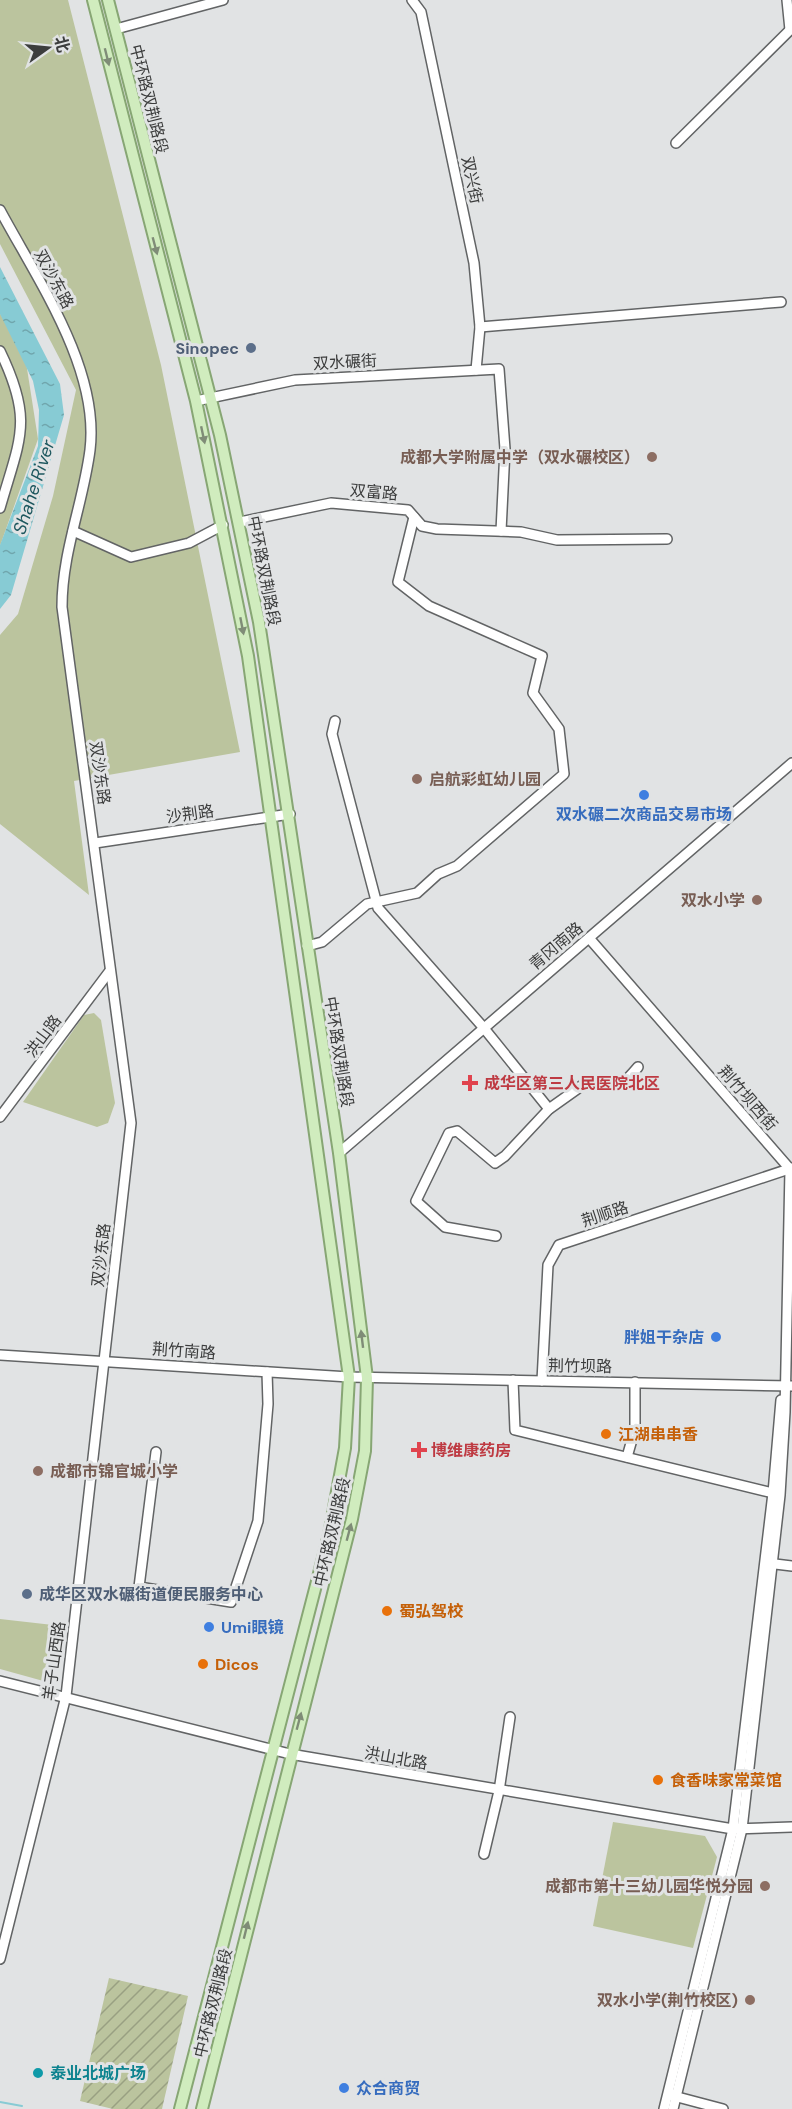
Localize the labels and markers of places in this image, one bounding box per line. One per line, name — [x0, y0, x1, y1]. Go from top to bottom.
place label: Sinopec — [175, 338, 239, 359]
marker: Sinopec — [244, 341, 258, 355]
place label: 成都大学附属中学（双水碾校区） — [400, 447, 640, 468]
marker: 成都大学附属中学（双水碾校区） — [645, 450, 659, 464]
place label: 启航彩虹幼儿园 — [429, 769, 541, 790]
marker: 启航彩虹幼儿园 — [410, 772, 424, 786]
marker: 双水碾二次商品交易市场 — [637, 788, 651, 802]
place label: 双水碾二次商品交易市场 — [556, 804, 732, 825]
place label: 双水小学 — [681, 890, 745, 911]
marker: 双水小学 — [750, 893, 764, 907]
place label: 成华区第三人民医院北区 — [484, 1073, 660, 1094]
marker: 成华区第三人民医院北区 — [461, 1074, 479, 1092]
place label: 胖姐干杂店 — [624, 1327, 704, 1348]
marker: 胖姐干杂店 — [709, 1330, 723, 1344]
place label: 江湖串串香 — [618, 1424, 698, 1445]
marker: 江湖串串香 — [599, 1427, 613, 1441]
place label: 博维康药房 — [431, 1440, 511, 1461]
marker: 博维康药房 — [412, 1443, 426, 1457]
place label: 成都市锦官城小学 — [50, 1461, 178, 1482]
marker: 成都市锦官城小学 — [31, 1464, 45, 1478]
place label: 成华区双水碾街道便民服务中心 — [39, 1584, 263, 1605]
marker: 成华区双水碾街道便民服务中心 — [20, 1587, 34, 1601]
place label: 蜀弘驾校 — [399, 1601, 464, 1622]
marker: 蜀弘驾校 — [380, 1604, 394, 1618]
place label: Umi眼镜 — [221, 1617, 283, 1638]
marker: Umi眼镜 — [202, 1620, 216, 1634]
place label: Dicos — [215, 1654, 259, 1675]
marker: Dicos — [196, 1657, 210, 1671]
place label: 食香味家常菜馆 — [670, 1770, 782, 1791]
marker: 食香味家常菜馆 — [651, 1773, 665, 1787]
place label: 成都市第十三幼儿园华悦分园 — [545, 1876, 753, 1897]
marker: 成都市第十三幼儿园华悦分园 — [758, 1879, 772, 1893]
place label: 双水小学(荆竹校区) — [597, 1990, 738, 2011]
marker: 双水小学(荆竹校区) — [743, 1993, 757, 2007]
place label: 泰业北城广场 — [50, 2063, 146, 2084]
marker: 泰业北城广场 — [31, 2066, 45, 2080]
place label: 众合商贸 — [356, 2078, 420, 2099]
marker: 众合商贸 — [337, 2081, 351, 2095]

